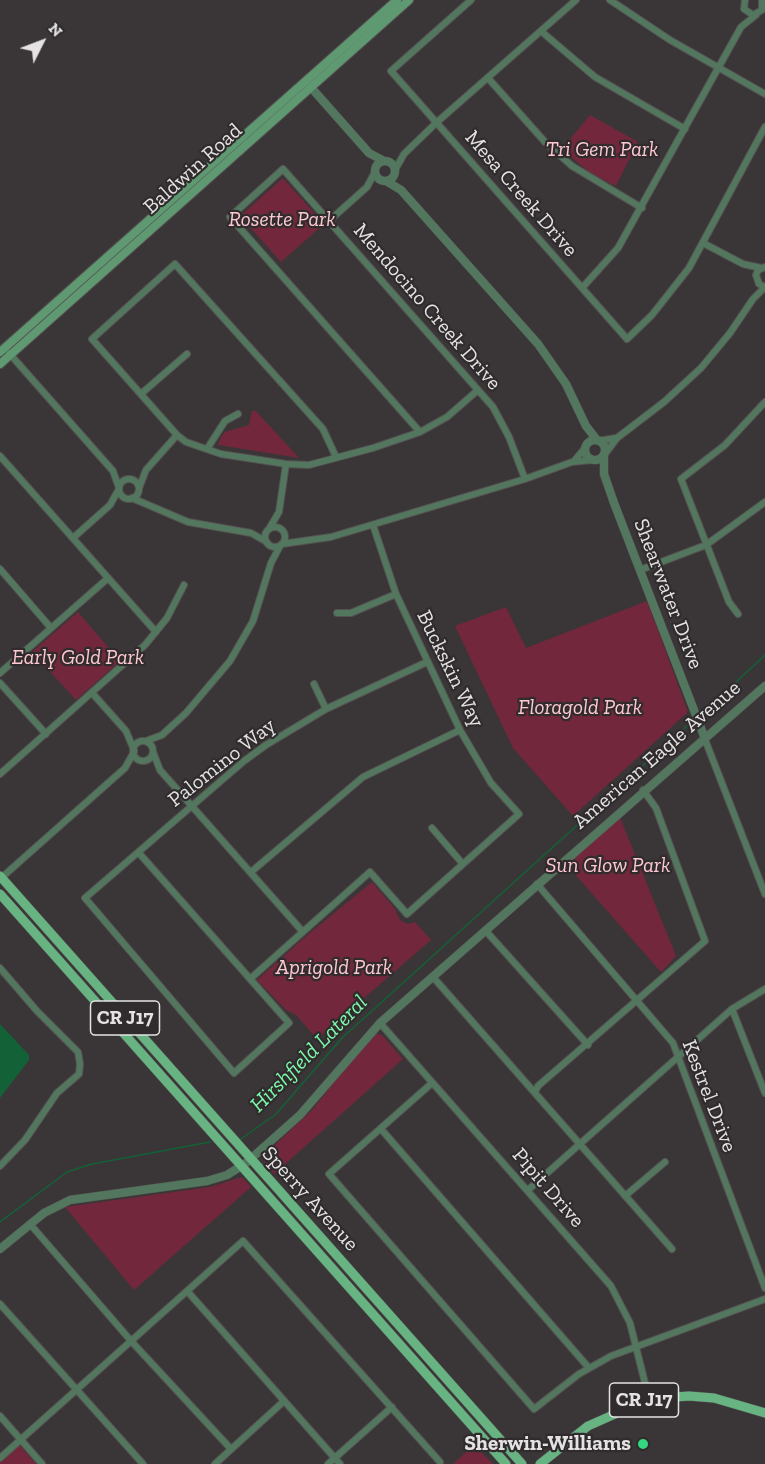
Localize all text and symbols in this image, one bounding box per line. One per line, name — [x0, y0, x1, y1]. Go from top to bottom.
north arrow — [12, 12, 72, 72]
text: N — [45, 19, 67, 40]
street label: Baldwin Road — [139, 118, 247, 220]
street label: Mesa Creek Drive — [459, 126, 583, 262]
park label: Tri Gem Park — [546, 137, 658, 163]
park label: Rosette Park — [228, 207, 336, 233]
street label: Mendocino Creek Drive — [348, 218, 506, 396]
street label: Shearwater Drive — [628, 515, 708, 673]
street label: Buckskin Way — [411, 606, 489, 732]
park label: Early Gold Park — [12, 645, 144, 671]
street label: American Eagle Avenue — [568, 675, 746, 835]
park label: Floragold Park — [518, 695, 642, 721]
street label: Palomino Way — [163, 713, 281, 813]
park label: Sun Glow Park — [546, 853, 670, 879]
park label: Aprigold Park — [276, 955, 392, 981]
water label: Hirshfield Lateral — [245, 990, 373, 1118]
road number: CR J17 — [90, 1001, 160, 1035]
street label: Kestrel Drive — [676, 1036, 742, 1156]
street label: Sperry Avenue — [256, 1141, 364, 1257]
street label: Pipit Drive — [507, 1143, 589, 1233]
road number: CR J17 — [610, 1383, 678, 1417]
place label: Sherwin-Williams — [464, 1431, 631, 1457]
marker: Sherwin-Williams — [636, 1437, 650, 1451]

